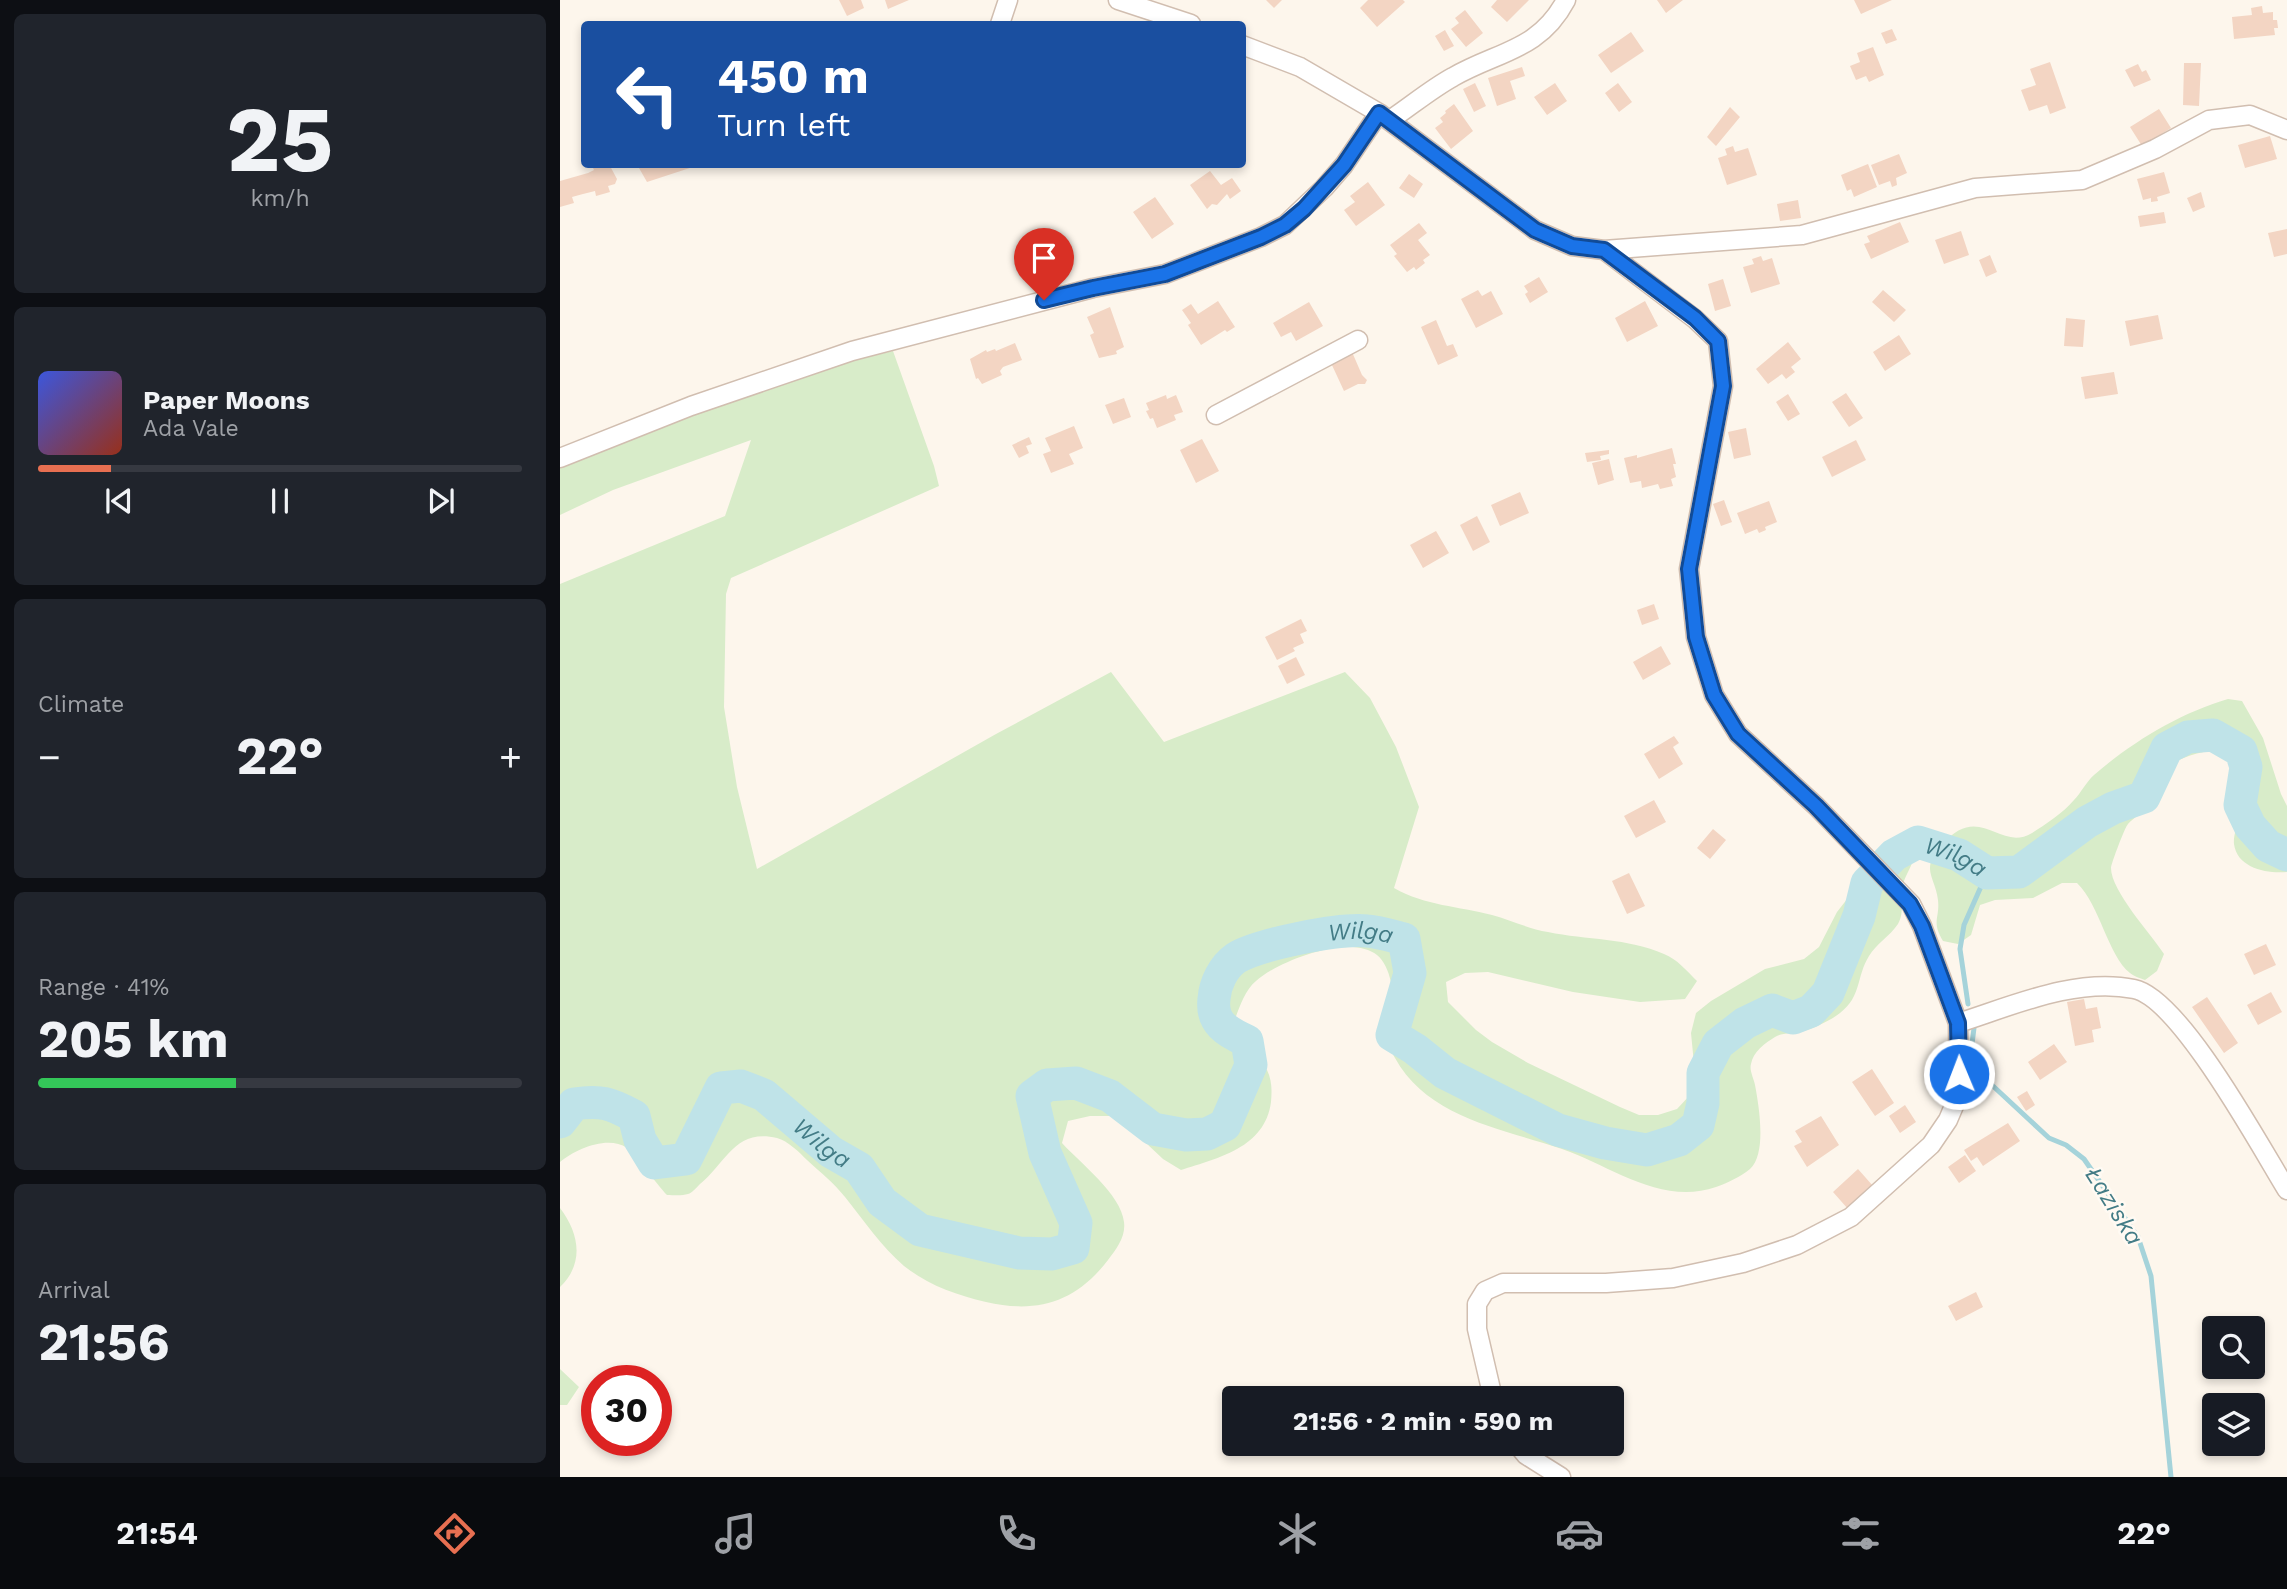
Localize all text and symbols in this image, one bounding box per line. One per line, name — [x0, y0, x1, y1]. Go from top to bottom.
text: 450 m — [717, 47, 869, 105]
icon: left — [602, 49, 693, 140]
text: 25 — [226, 86, 334, 193]
text: Turn left — [717, 106, 850, 144]
text: km/h — [250, 185, 310, 212]
pin — [1014, 228, 1074, 300]
icon: arrive — [1025, 239, 1063, 277]
text: Paper Moons — [143, 385, 310, 415]
text: Ada Vale — [143, 415, 239, 442]
icon: previous — [100, 482, 138, 520]
icon: pause — [261, 482, 299, 520]
icon: next — [422, 482, 460, 520]
text: Climate — [38, 691, 124, 718]
text: 22° — [236, 726, 324, 787]
text: − — [38, 735, 61, 779]
text: + — [499, 735, 522, 779]
water label: Wilga — [1921, 831, 1992, 883]
water label: Wilga — [1326, 916, 1396, 950]
text: Range · 41% — [38, 974, 169, 1001]
text: 205 km — [38, 1009, 229, 1070]
position arrow — [1922, 1037, 1996, 1111]
water label: Wilga — [787, 1112, 856, 1174]
water label: Łaziska — [2079, 1162, 2149, 1250]
text: Arrival — [38, 1277, 110, 1304]
text: 21:56 — [38, 1312, 169, 1373]
map controls — [2202, 1316, 2265, 1456]
button: search — [2202, 1316, 2265, 1379]
speed limit sign: 30 — [581, 1365, 672, 1456]
button: layers — [2202, 1393, 2265, 1456]
text: 21:56 · 2 min · 590 m — [1293, 1406, 1553, 1436]
icon: directions — [430, 1509, 479, 1558]
icon: music — [711, 1509, 760, 1558]
icon: phone — [992, 1509, 1041, 1558]
icon: climate — [1273, 1509, 1322, 1558]
icon: car — [1555, 1509, 1604, 1558]
icon: filters — [1836, 1509, 1885, 1558]
text: 21:54 — [116, 1514, 198, 1552]
text: 22° — [2117, 1514, 2171, 1552]

